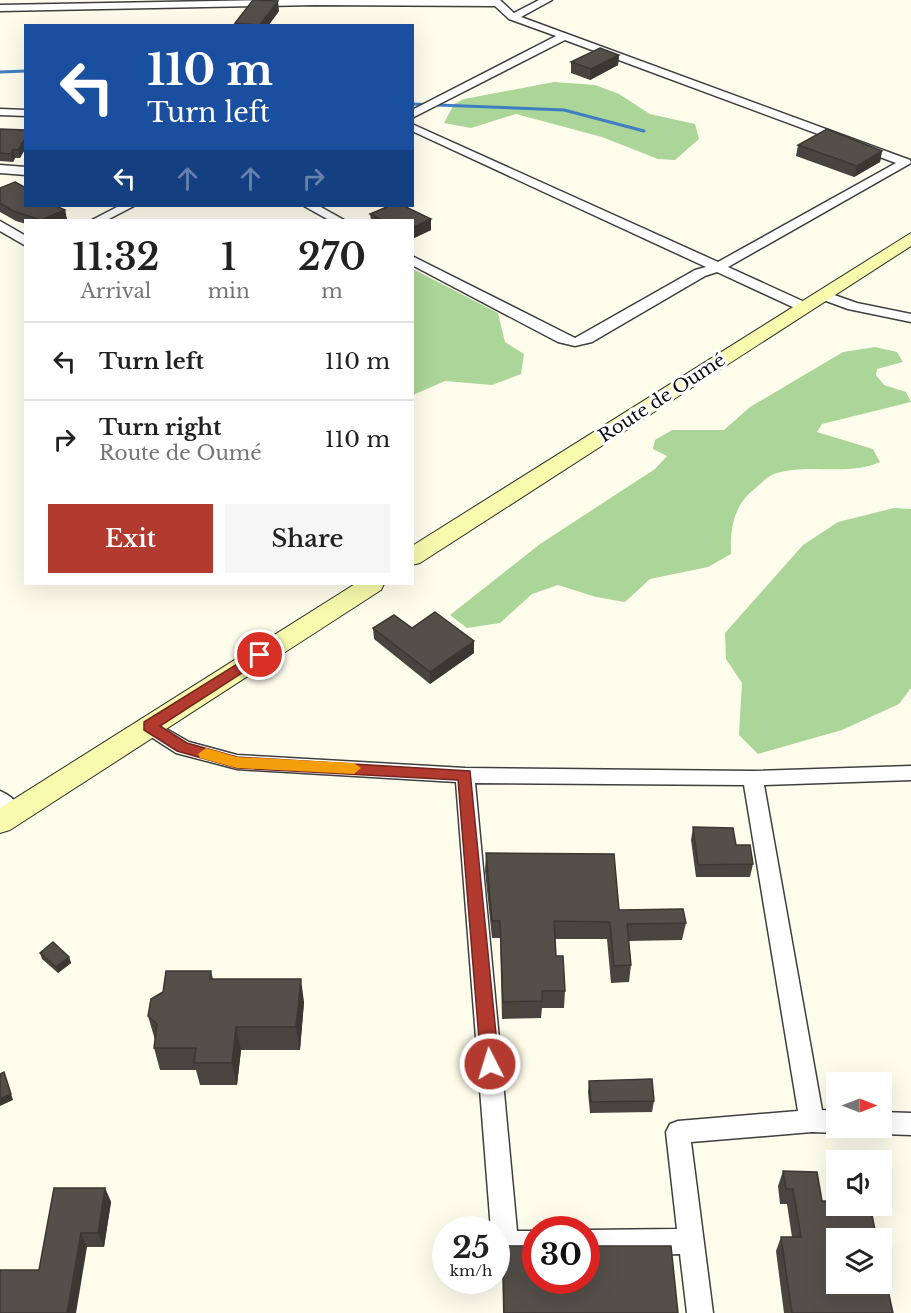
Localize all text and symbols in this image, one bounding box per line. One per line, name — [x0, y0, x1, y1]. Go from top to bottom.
text: 110 m — [147, 44, 273, 96]
icon: left — [48, 48, 126, 126]
text: Turn left — [147, 96, 270, 129]
icon: left — [108, 162, 141, 195]
icon: ahead — [171, 162, 204, 195]
icon: ahead — [234, 162, 267, 195]
icon: right — [297, 162, 330, 195]
text: 11:32 — [72, 235, 160, 280]
text: 1 — [221, 235, 237, 280]
text: 270 — [298, 235, 366, 280]
text: Arrival — [80, 279, 151, 303]
text: min — [208, 279, 250, 303]
text: m — [321, 279, 343, 303]
icon: left — [48, 345, 81, 378]
text: Turn left — [99, 348, 204, 375]
text: 110 m — [325, 348, 390, 375]
street label: Route de Oumé — [595, 349, 729, 447]
text: Turn right — [99, 414, 221, 441]
icon: right — [48, 423, 81, 456]
text: 110 m — [325, 426, 390, 453]
text: Route de Oumé — [99, 441, 262, 465]
button: Exit — [48, 504, 213, 573]
button: Share — [225, 504, 390, 573]
pin — [234, 629, 285, 680]
icon: arrive — [243, 638, 276, 671]
position arrow — [458, 1032, 522, 1096]
north arrow — [826, 1072, 892, 1138]
map controls — [826, 1072, 892, 1294]
button: sound — [826, 1150, 892, 1216]
speed limit sign: 30 — [522, 1216, 600, 1294]
button: layers — [826, 1228, 892, 1294]
text: 25 — [452, 1229, 490, 1266]
text: km/h — [450, 1261, 492, 1280]

